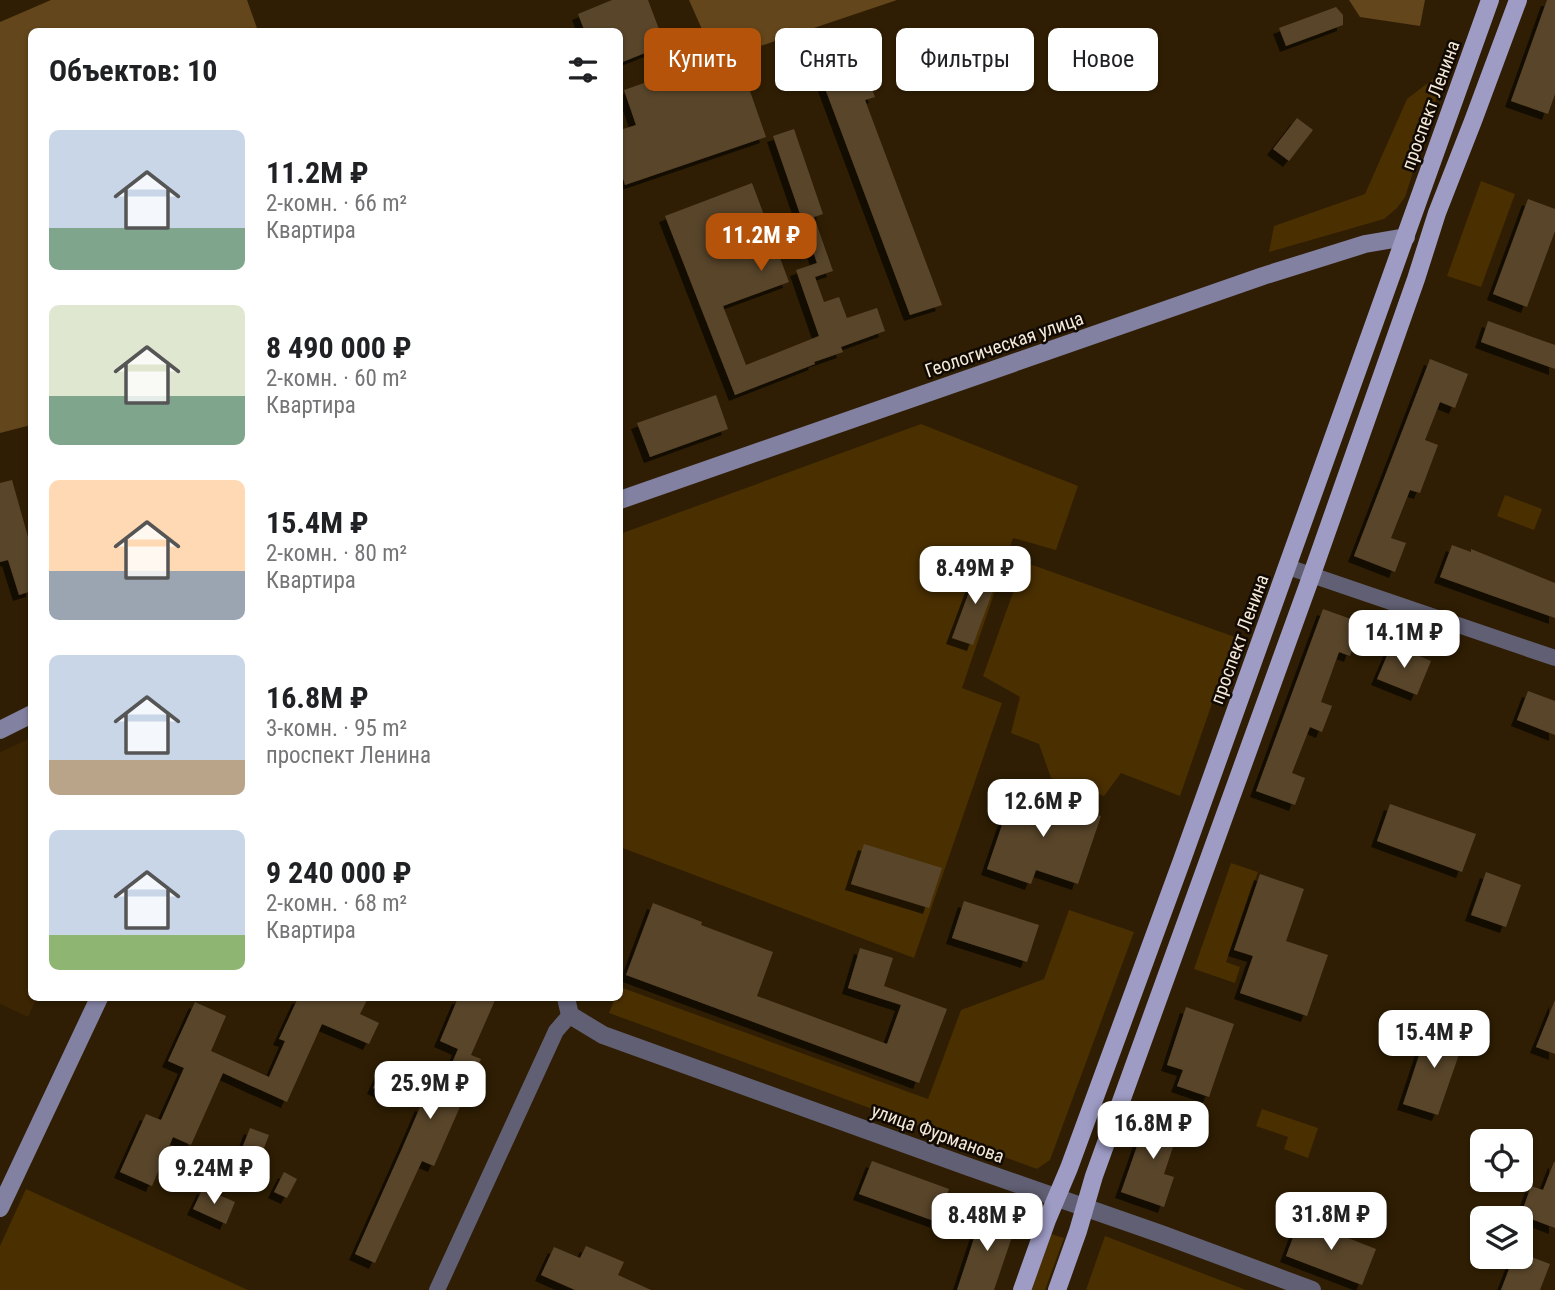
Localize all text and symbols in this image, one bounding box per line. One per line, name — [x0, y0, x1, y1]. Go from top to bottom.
chip: Купить — [644, 28, 761, 91]
chip: Снять — [775, 28, 882, 91]
chip: Фильтры — [896, 28, 1034, 91]
chip: Новое — [1048, 28, 1158, 91]
street label: проспект Ленина — [1396, 37, 1465, 173]
icon: filters — [564, 51, 602, 89]
text: Объектов: 10 — [49, 53, 217, 88]
text: 11.2M ₽ — [266, 155, 369, 190]
icon: home — [105, 158, 189, 242]
text: 2-комн. · 66 m² — [266, 190, 407, 217]
pin: 11.2M ₽ — [696, 214, 826, 273]
text: Квартира — [266, 217, 356, 244]
text: 11.2M ₽ — [722, 222, 800, 249]
street label: Геологическая улица — [922, 307, 1087, 382]
text: 8 490 000 ₽ — [266, 330, 412, 365]
icon: home — [105, 333, 189, 417]
text: 2-комн. · 60 m² — [266, 365, 407, 392]
text: Квартира — [266, 392, 356, 419]
text: 15.4M ₽ — [266, 505, 369, 540]
icon: home — [105, 508, 189, 592]
text: 2-комн. · 80 m² — [266, 540, 407, 567]
pin: 8.49M ₽ — [910, 546, 1040, 606]
text: 8.49M ₽ — [936, 555, 1014, 582]
text: Квартира — [266, 567, 356, 594]
street label: проспект Ленина — [1205, 571, 1274, 707]
pin: 14.1M ₽ — [1339, 610, 1469, 670]
text: 14.1M ₽ — [1365, 619, 1443, 646]
text: 16.8M ₽ — [266, 680, 369, 715]
icon: home — [105, 683, 189, 767]
text: 3-комн. · 95 m² — [266, 715, 407, 742]
text: проспект Ленина — [266, 742, 431, 769]
pin: 12.6M ₽ — [978, 780, 1108, 839]
text: 12.6M ₽ — [1004, 788, 1082, 815]
text: 9 240 000 ₽ — [266, 855, 412, 890]
icon: home — [105, 858, 189, 942]
text: 2-комн. · 68 m² — [266, 890, 407, 917]
text: Квартира — [266, 917, 356, 944]
pin: 15.4M ₽ — [1369, 1010, 1499, 1070]
text: 15.4M ₽ — [1395, 1019, 1473, 1046]
pin: 25.9M ₽ — [365, 1062, 495, 1121]
text: 25.9M ₽ — [391, 1070, 469, 1097]
street label: улица Фурманова — [868, 1099, 1007, 1168]
pin: 16.8M ₽ — [1088, 1102, 1218, 1161]
text: 16.8M ₽ — [1114, 1110, 1192, 1137]
map controls — [1470, 1129, 1533, 1269]
button: locate — [1470, 1129, 1533, 1192]
pin: 9.24M ₽ — [149, 1146, 279, 1206]
text: 9.24M ₽ — [175, 1155, 253, 1182]
pin: 31.8M ₽ — [1266, 1192, 1396, 1252]
pin: 8.48M ₽ — [922, 1194, 1052, 1253]
text: 31.8M ₽ — [1292, 1201, 1370, 1228]
text: 8.48M ₽ — [948, 1202, 1026, 1229]
button: layers — [1470, 1206, 1533, 1269]

